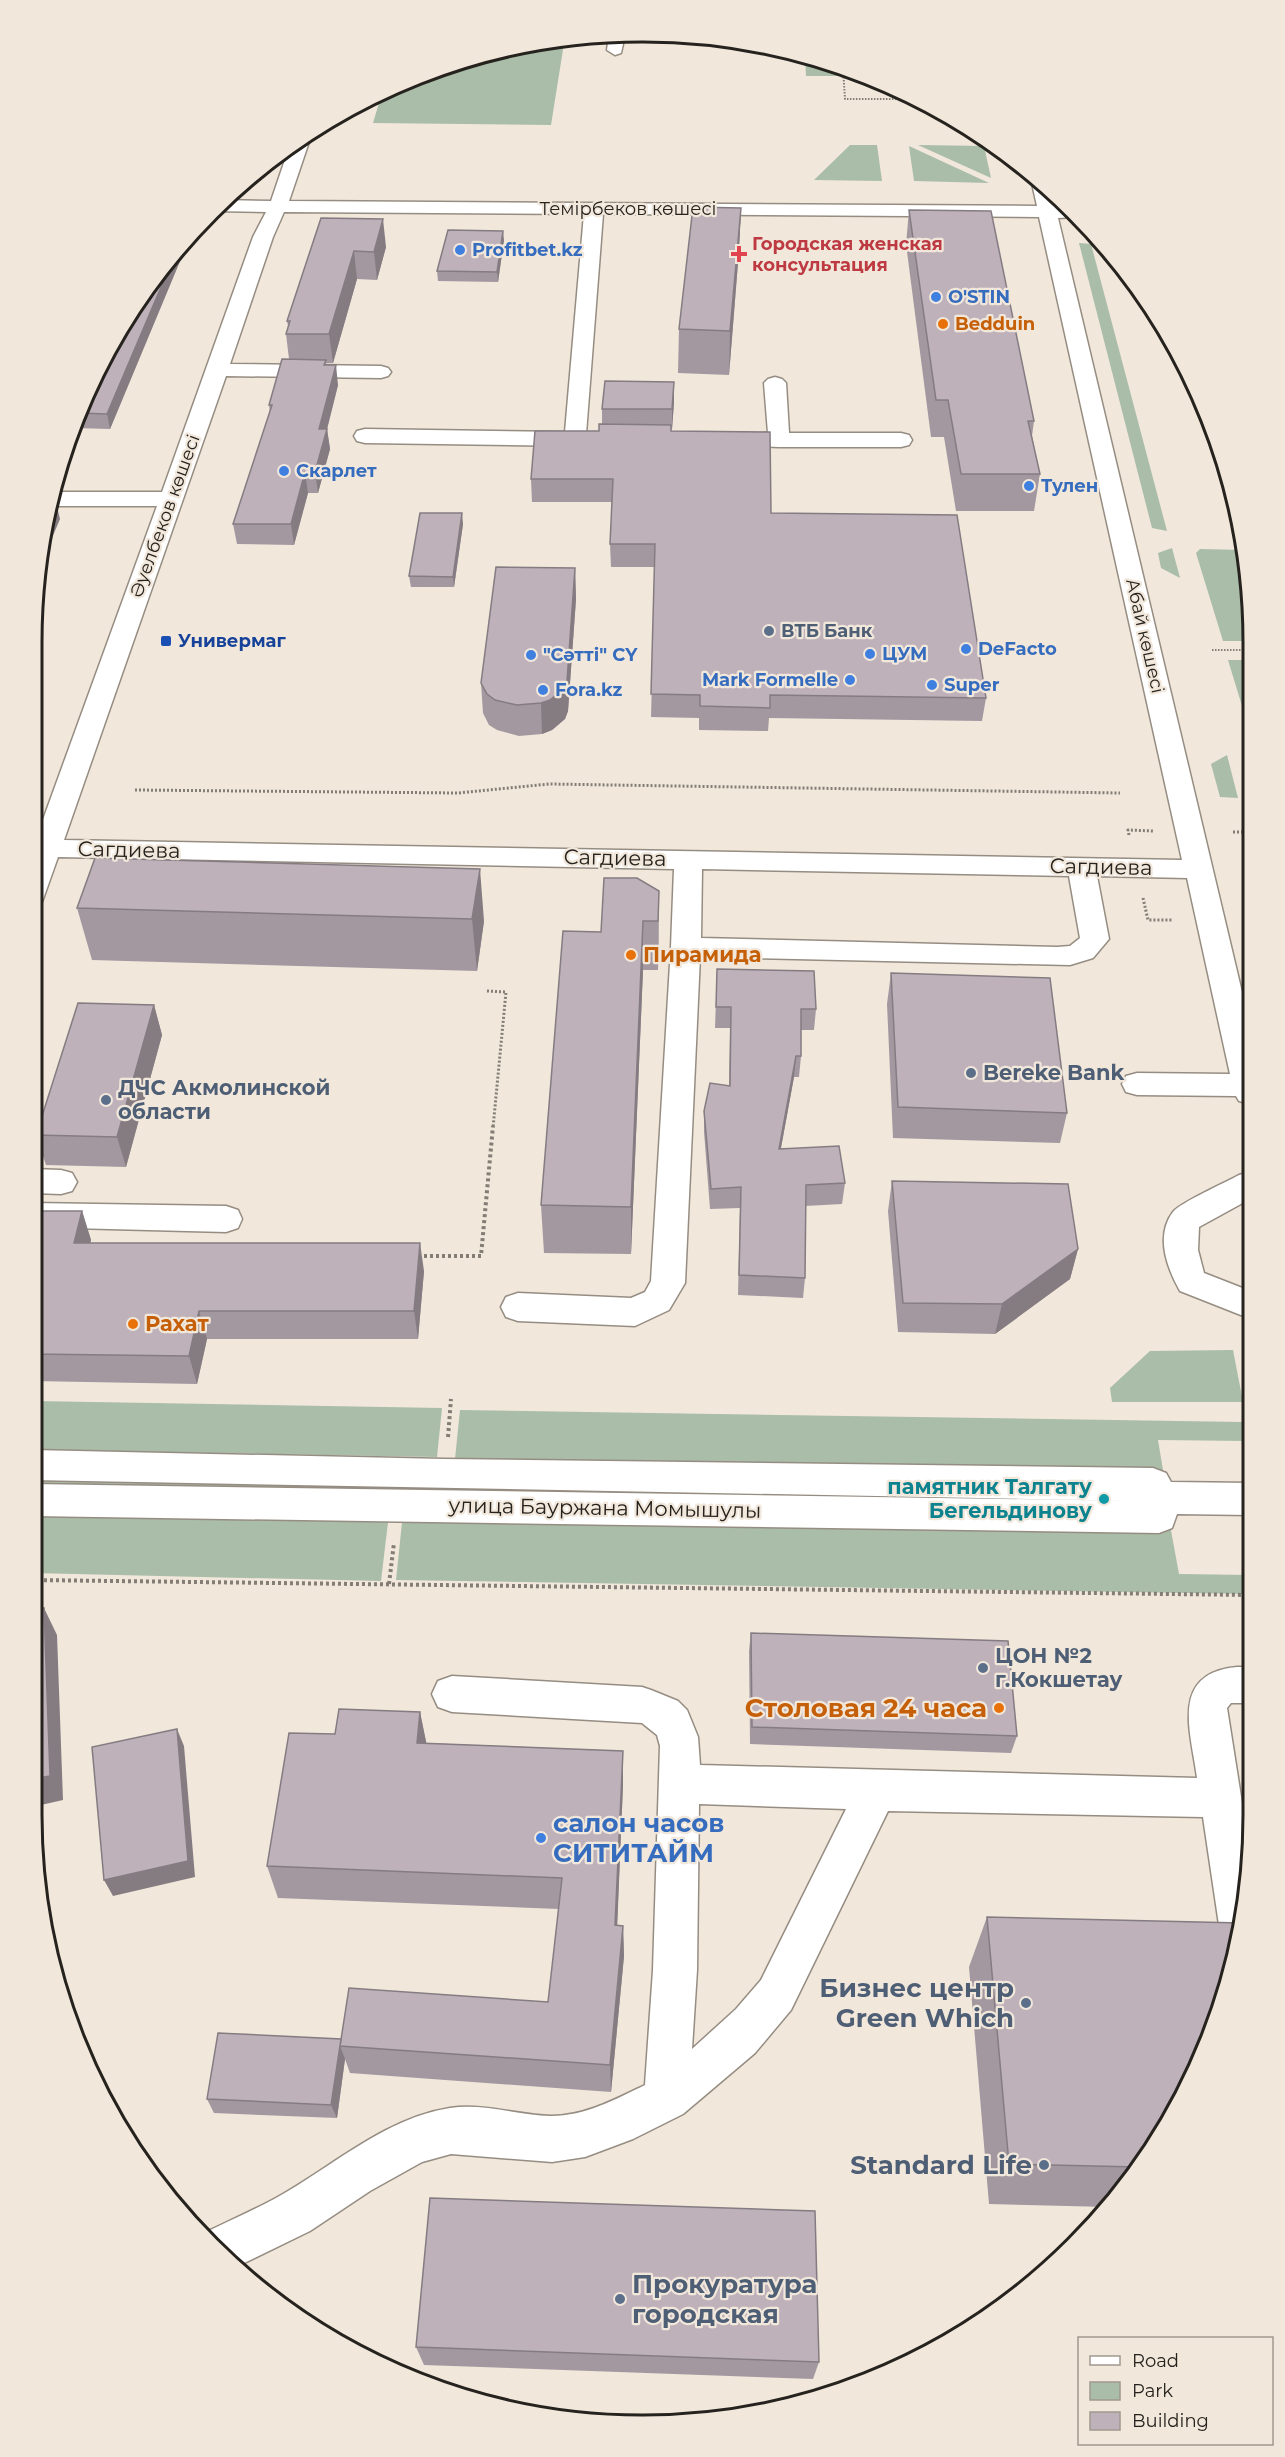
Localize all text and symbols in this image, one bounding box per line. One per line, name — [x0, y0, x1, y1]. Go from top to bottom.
street label: Темірбеков көшесі — [540, 198, 716, 220]
place label: Городская женская консультация — [752, 233, 943, 276]
place label: Profitbet.kz — [472, 239, 583, 261]
marker: Profitbet.kz — [453, 243, 467, 257]
marker: Городская женская консультация — [730, 245, 748, 263]
place label: O'STIN — [948, 286, 1010, 308]
marker: O'STIN — [929, 290, 943, 304]
place label: Bedduin — [955, 313, 1035, 335]
marker: Bedduin — [936, 317, 950, 331]
street label: Әуелбеков көшесі — [125, 432, 205, 600]
place label: Скарлет — [296, 460, 377, 482]
marker: Скарлет — [277, 464, 291, 478]
place label: Тулен — [1041, 475, 1098, 497]
marker: Тулен — [1022, 479, 1036, 493]
street label: Абай көшесі — [1121, 576, 1169, 696]
place label: ВТБ Банк — [781, 620, 873, 642]
marker: ВТБ Банк — [762, 624, 776, 638]
place label: Универмаг — [178, 630, 286, 652]
marker: Универмаг — [159, 634, 173, 648]
place label: DeFacto — [978, 638, 1057, 660]
marker: DeFacto — [959, 642, 973, 656]
place label: ЦУМ — [882, 643, 927, 665]
place label: "Сәтті" СY — [543, 644, 638, 666]
marker: ЦУМ — [863, 647, 877, 661]
marker: "Сәтті" СY — [524, 648, 538, 662]
place label: Mark Formelle — [702, 669, 838, 691]
marker: Mark Formelle — [843, 673, 857, 687]
place label: Super — [944, 674, 1000, 696]
marker: Super — [925, 678, 939, 692]
place label: Fora.kz — [555, 679, 622, 701]
marker: Fora.kz — [536, 683, 550, 697]
street label: Сагдиева — [78, 836, 180, 863]
street label: Сагдиева — [564, 844, 666, 871]
street label: Сагдиева — [1050, 853, 1152, 880]
place label: Пирамида — [643, 942, 761, 967]
marker: Пирамида — [624, 948, 638, 962]
place label: Bereke Bank — [983, 1060, 1124, 1085]
marker: Bereke Bank — [964, 1066, 978, 1080]
place label: ДЧС Акмолинской области — [118, 1075, 330, 1124]
marker: ДЧС Акмолинской области — [99, 1093, 113, 1107]
place label: Рахат — [145, 1311, 209, 1336]
marker: Рахат — [126, 1317, 140, 1331]
place label: памятник Талгату Бегельдинову — [887, 1474, 1092, 1523]
street label: улица Бауржана Момышулы — [447, 1492, 762, 1523]
marker: памятник Талгату Бегельдинову — [1097, 1492, 1111, 1506]
place label: ЦОН №2 г.Кокшетау — [995, 1643, 1123, 1692]
marker: ЦОН №2 г.Кокшетау — [976, 1661, 990, 1675]
place label: Столовая 24 часа — [745, 1692, 987, 1724]
marker: Столовая 24 часа — [992, 1701, 1006, 1715]
place label: салон часов СИТИТАЙМ — [553, 1807, 724, 1869]
marker: салон часов СИТИТАЙМ — [534, 1831, 548, 1845]
place label: Бизнес центр Green Which — [819, 1972, 1014, 2034]
marker: Бизнес центр Green Which — [1019, 1996, 1033, 2010]
place label: Standard Life — [850, 2149, 1032, 2181]
marker: Standard Life — [1037, 2158, 1051, 2172]
place label: Прокуратура городская — [632, 2268, 817, 2330]
marker: Прокуратура городская — [613, 2292, 627, 2306]
legend — [1078, 2337, 1273, 2445]
text: Road — [1132, 2350, 1179, 2372]
text: Park — [1132, 2380, 1173, 2402]
text: Building — [1132, 2410, 1209, 2432]

